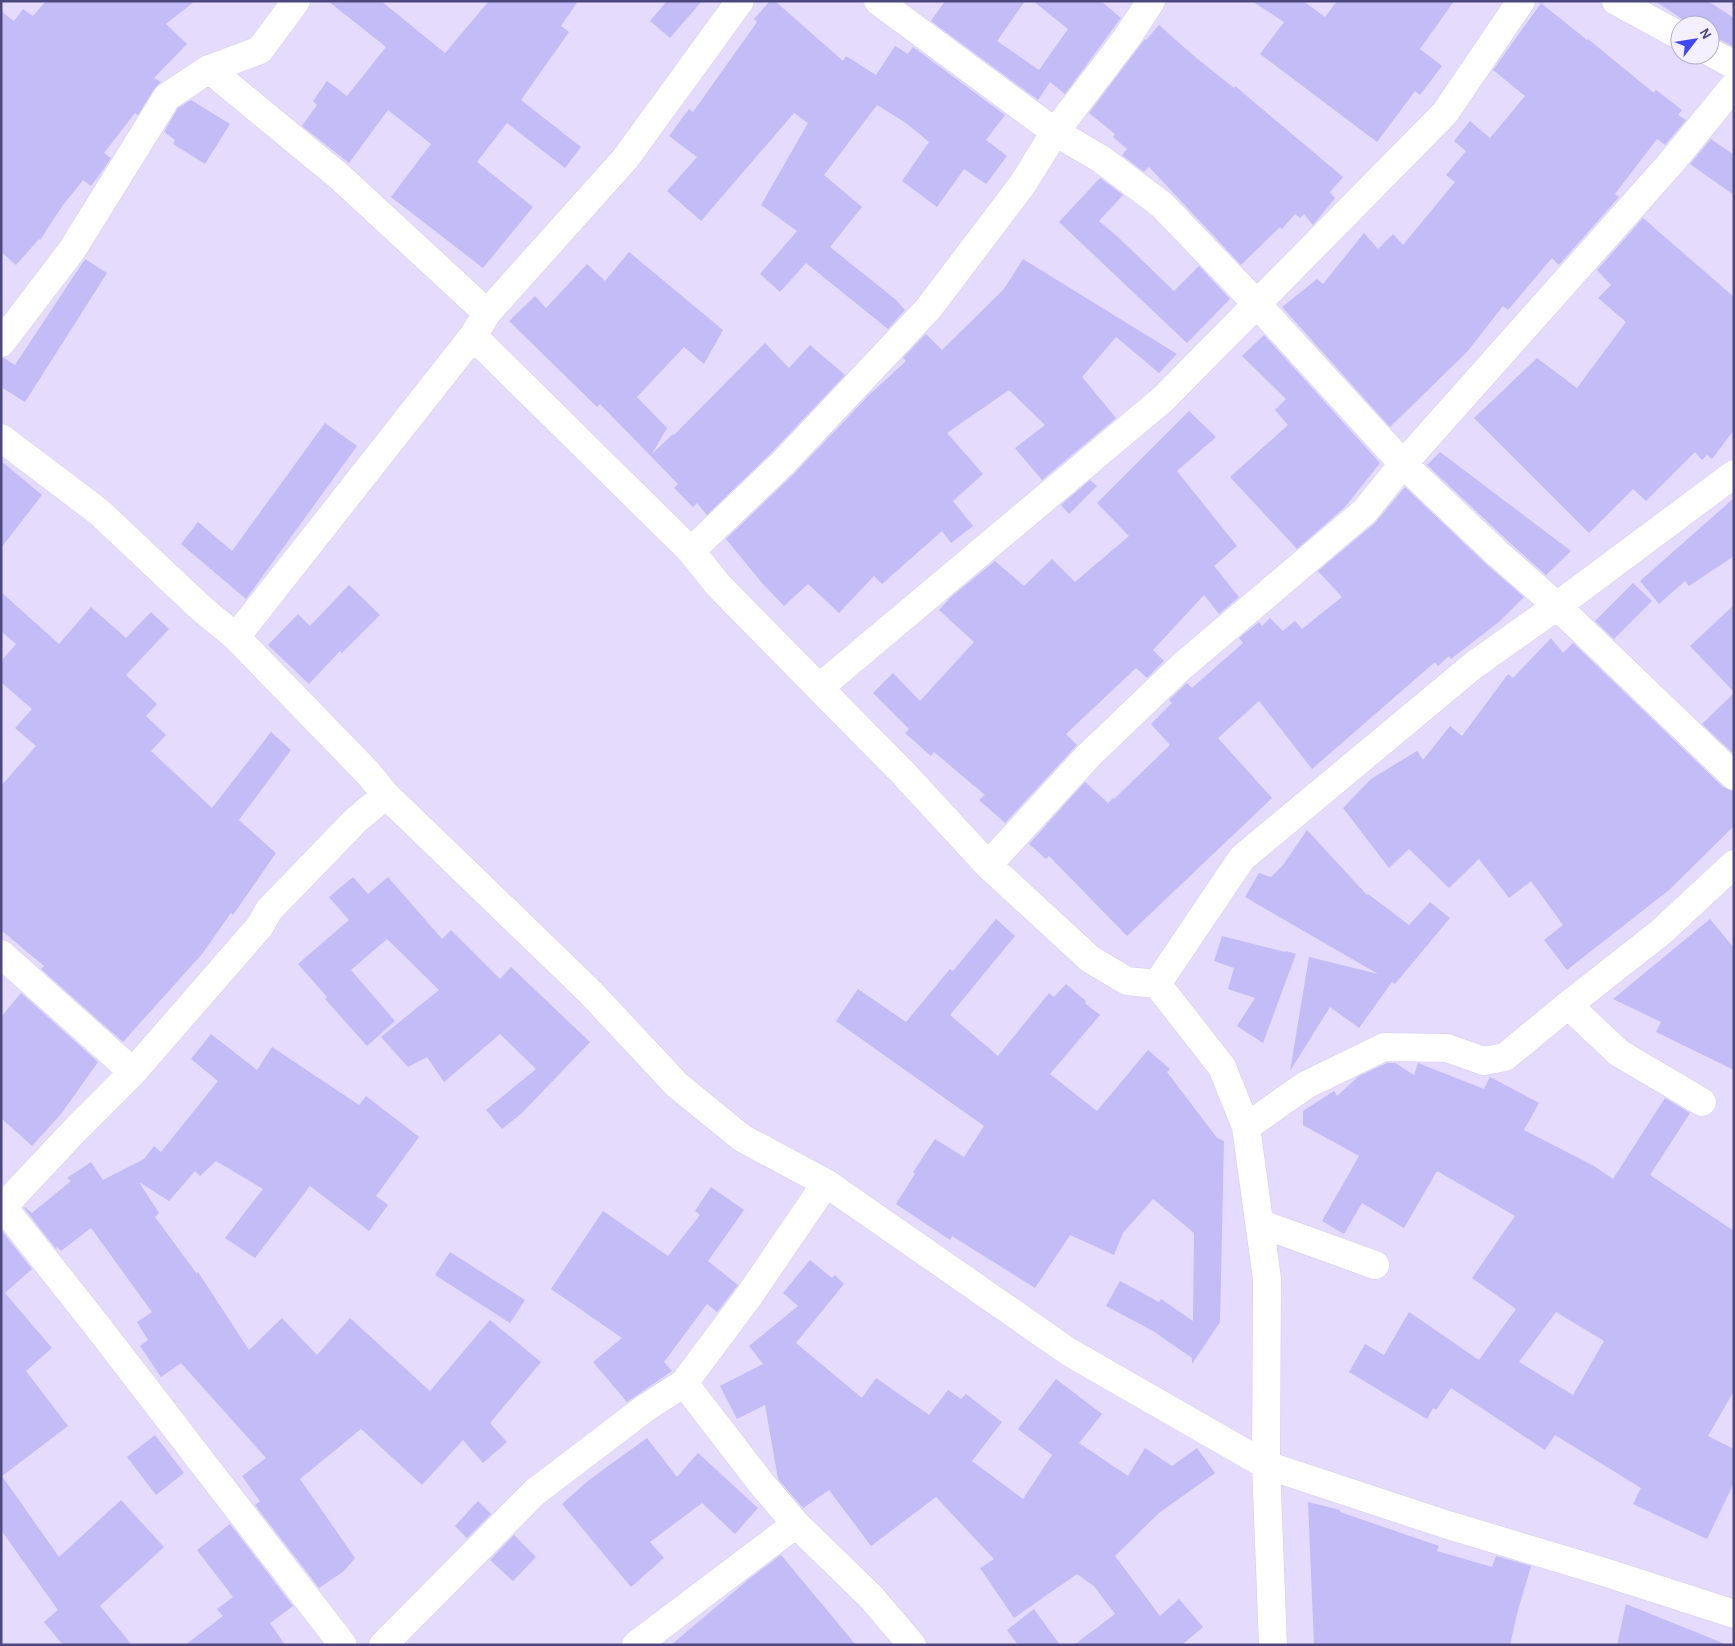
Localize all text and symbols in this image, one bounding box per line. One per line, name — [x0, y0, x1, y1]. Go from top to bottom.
north arrow — [1670, 15, 1720, 65]
text: N — [1697, 26, 1714, 42]

